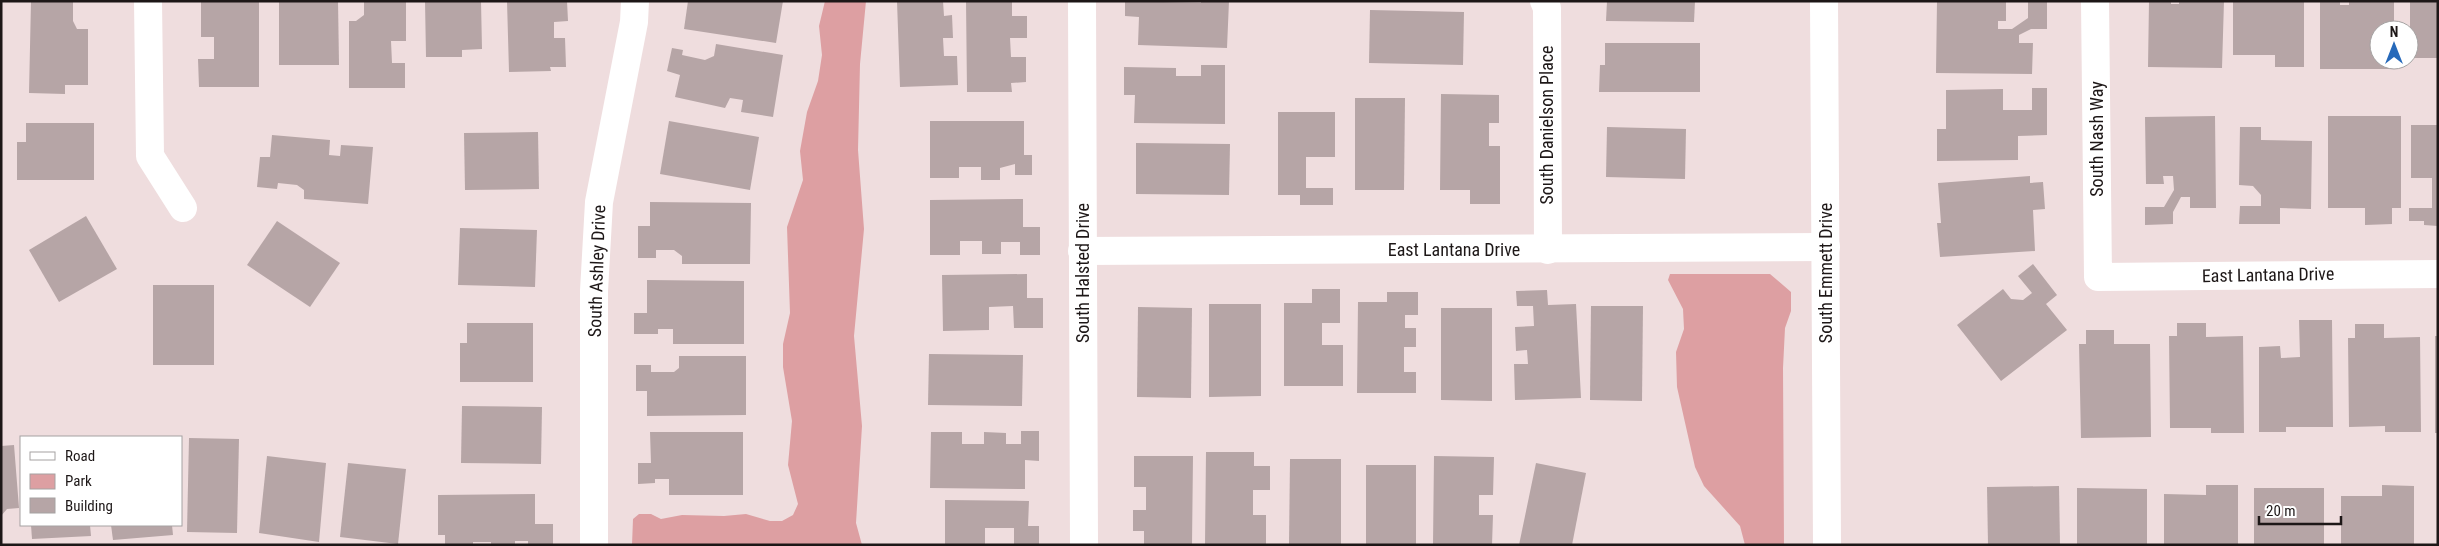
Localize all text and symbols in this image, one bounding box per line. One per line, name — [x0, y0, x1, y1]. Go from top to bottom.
north arrow — [2369, 20, 2419, 70]
text: N — [2390, 24, 2398, 40]
street label: South Danielson Place — [1536, 45, 1557, 205]
street label: South Nash Way — [2086, 81, 2107, 197]
street label: South Halsted Drive — [1072, 203, 1093, 343]
street label: South Emmett Drive — [1815, 203, 1836, 343]
street label: South Ashley Drive — [584, 204, 609, 338]
street label: East Lantana Drive — [1388, 239, 1520, 260]
street label: East Lantana Drive — [2202, 263, 2334, 286]
legend — [20, 436, 182, 526]
text: Road — [65, 447, 95, 465]
text: Park — [65, 472, 92, 490]
scale bar — [2259, 494, 2342, 526]
text: Building — [65, 497, 113, 515]
text: 20 m — [2266, 502, 2296, 520]

